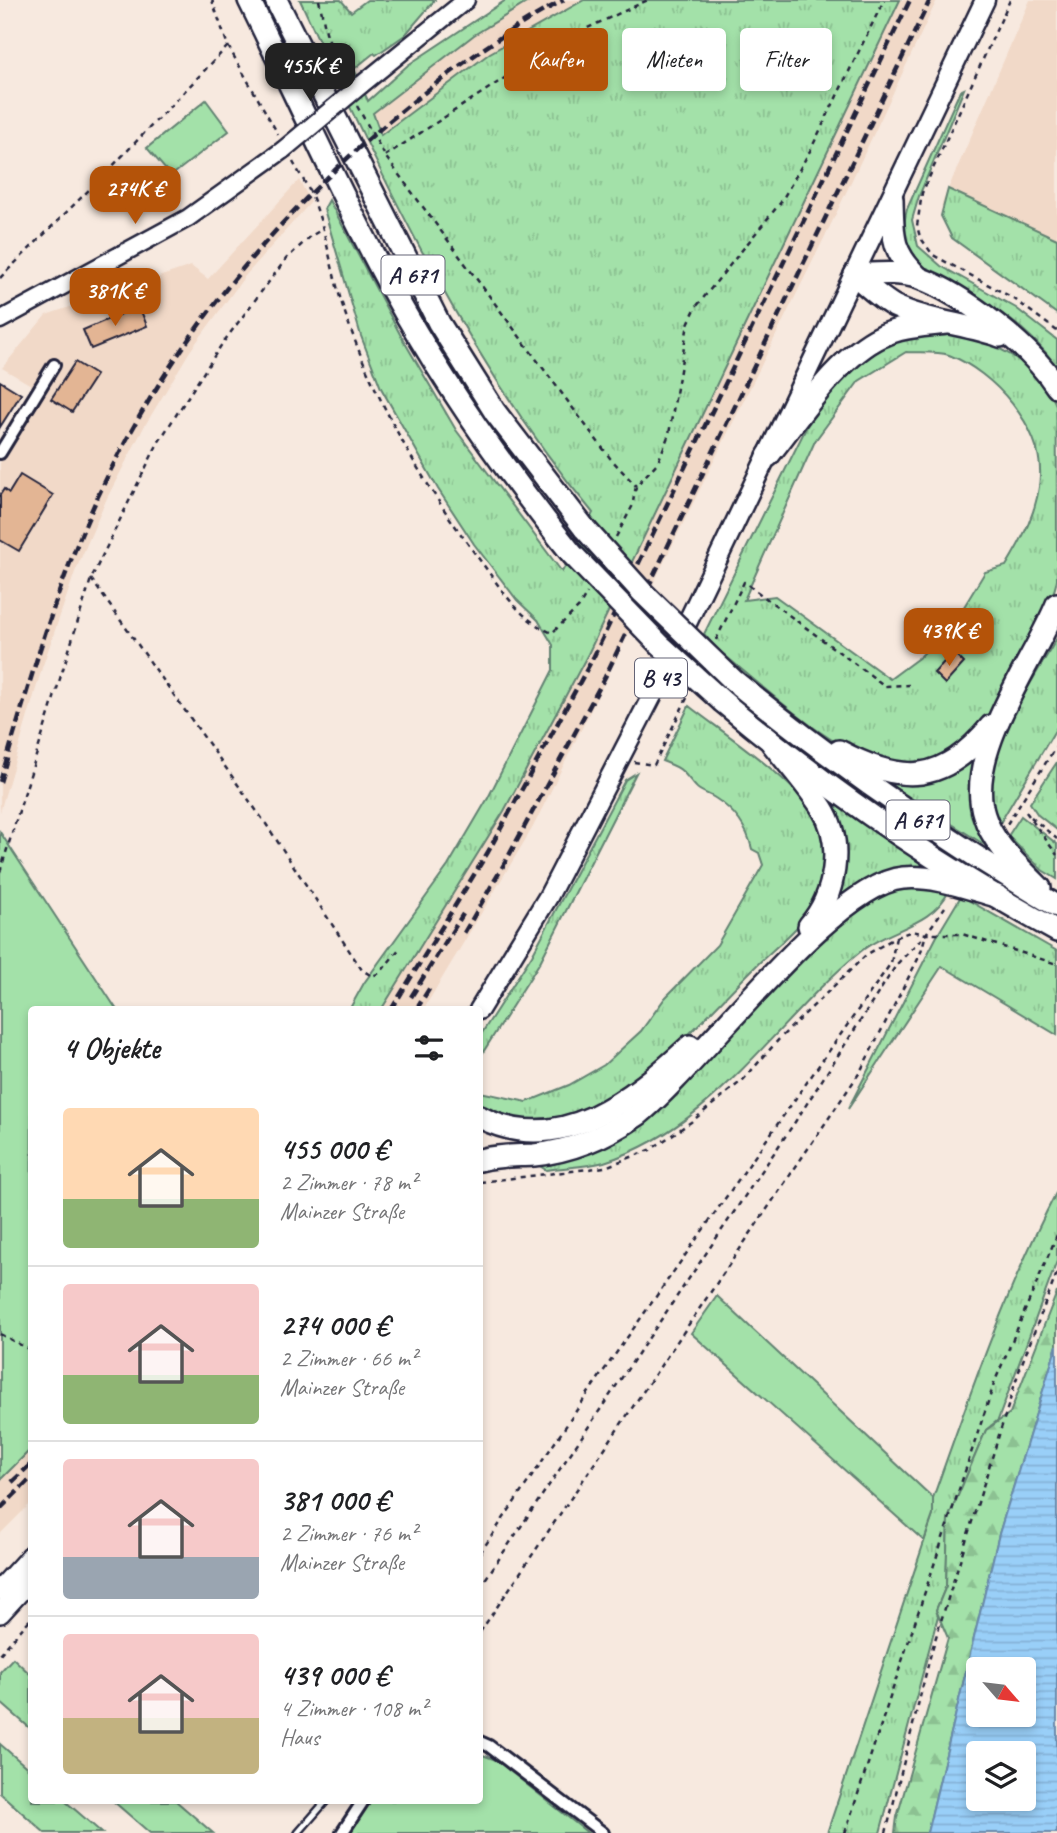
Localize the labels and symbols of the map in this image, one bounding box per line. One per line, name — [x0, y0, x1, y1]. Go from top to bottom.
pin: 455K € — [253, 43, 367, 103]
pin: 274K € — [78, 166, 192, 226]
road number: A 671 — [382, 256, 444, 294]
pin: 381K € — [58, 268, 172, 328]
pin: 439K € — [892, 608, 1006, 668]
road number: B 43 — [635, 658, 687, 698]
road number: A 671 — [886, 800, 950, 840]
north arrow — [966, 1657, 1036, 1727]

